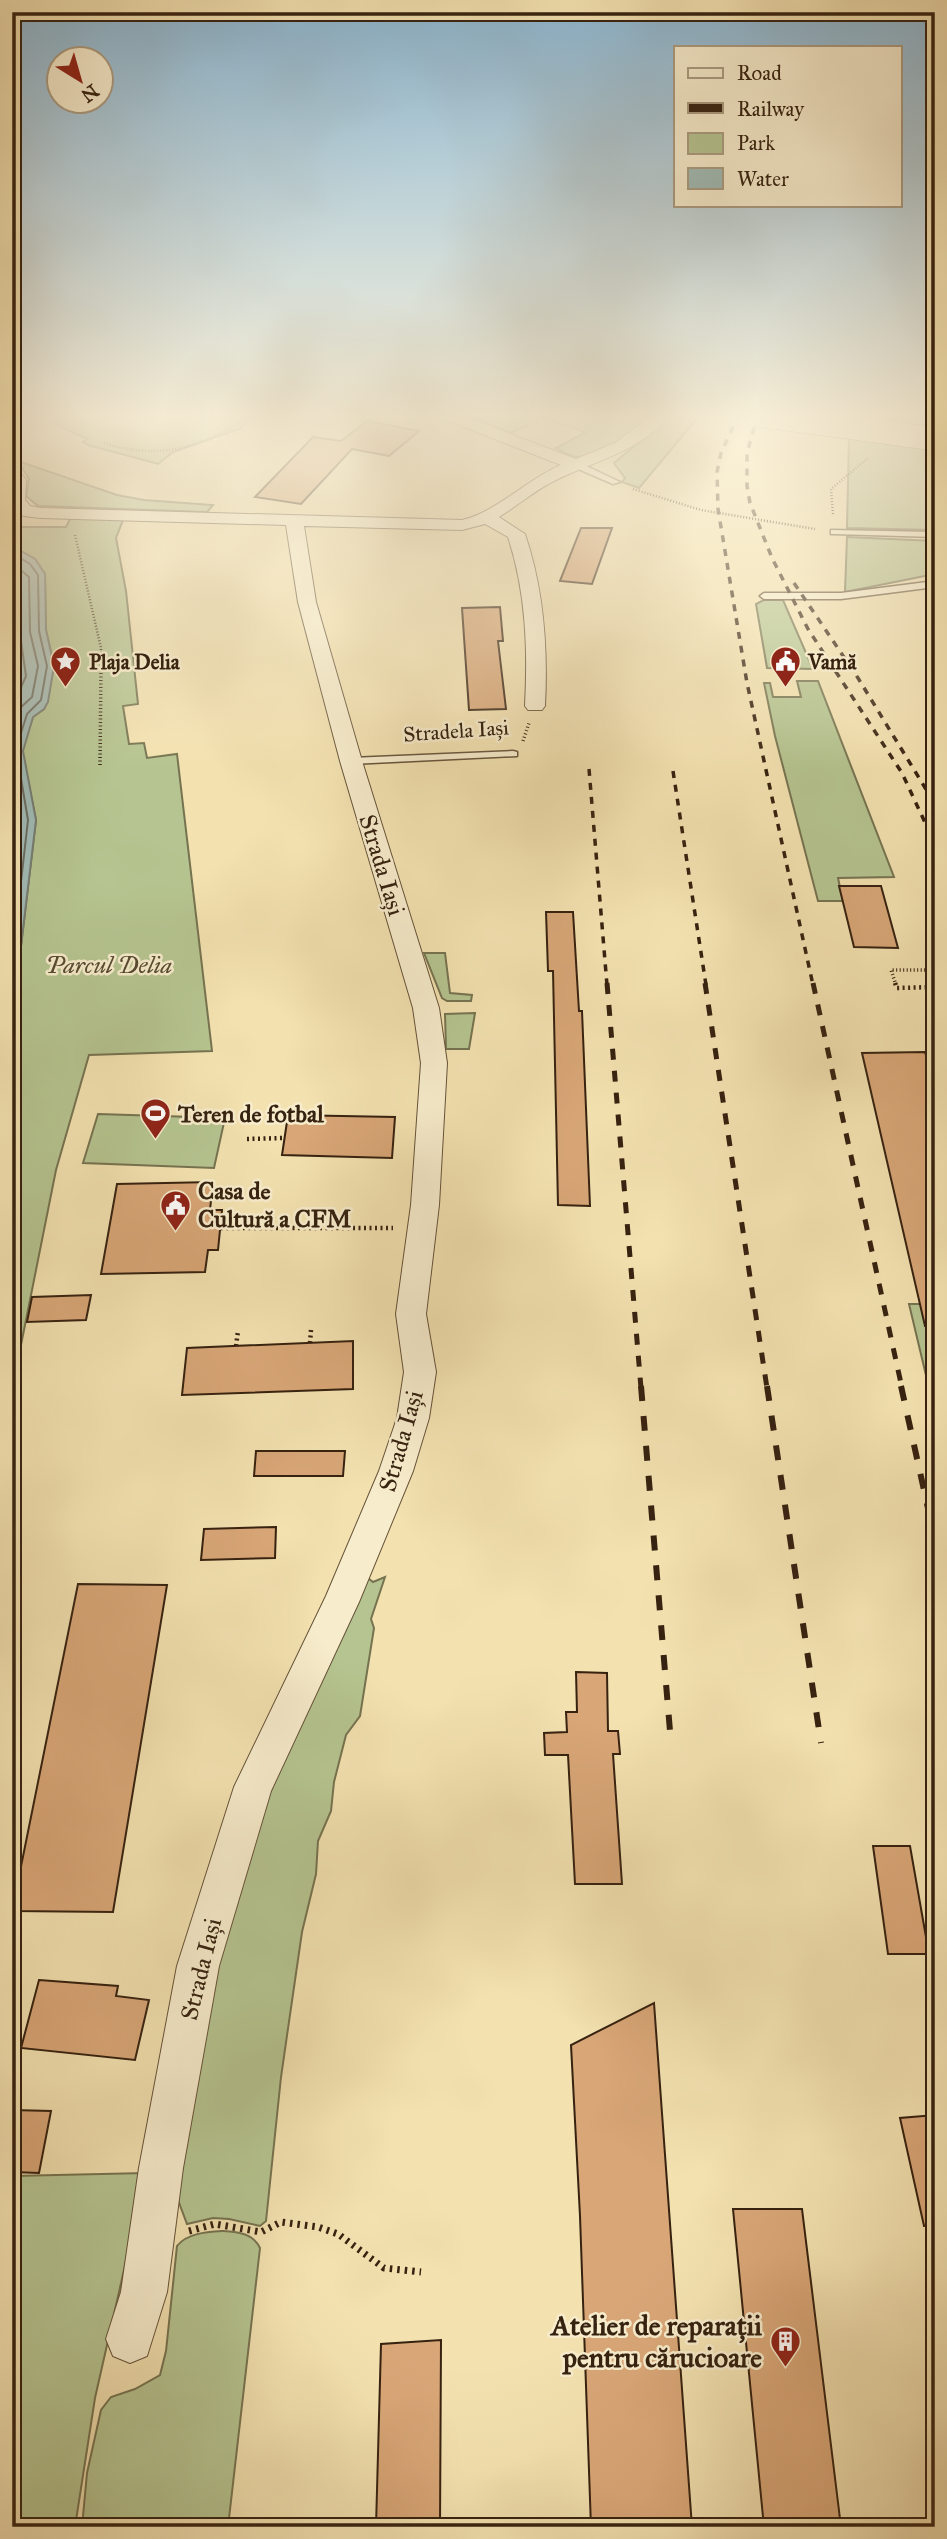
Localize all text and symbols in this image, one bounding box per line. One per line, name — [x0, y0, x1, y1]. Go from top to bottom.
north arrow — [46, 46, 116, 116]
legend — [674, 46, 902, 206]
text: Road — [737, 60, 782, 86]
text: N — [77, 79, 103, 107]
text: Railway — [737, 96, 805, 122]
text: Park — [737, 130, 775, 156]
text: Water — [737, 166, 789, 192]
place icon: Plaja Delia — [49, 645, 83, 689]
public building icon: Vamă — [768, 645, 802, 689]
place label: Plaja Delia — [89, 649, 181, 675]
place label: Vamă — [807, 649, 857, 675]
street label: Stradela Iași — [402, 714, 510, 748]
street label: Strada Iași — [352, 811, 412, 920]
park label: Parcul Delia — [46, 950, 172, 980]
sports icon: Teren de fotbal — [138, 1097, 172, 1141]
place label: Teren de fotbal — [177, 1099, 324, 1129]
place label: Casa de Cultură a CFM — [198, 1176, 351, 1234]
public building icon: Casa de Cultură a CFM — [158, 1188, 192, 1232]
street label: Strada Iași — [372, 1386, 430, 1495]
street label: Strada Iași — [174, 1914, 228, 2023]
place label: Atelier de reparații pentru cărucioare — [549, 2308, 762, 2375]
building icon: Atelier de reparații pentru cărucioare — [768, 2324, 802, 2368]

